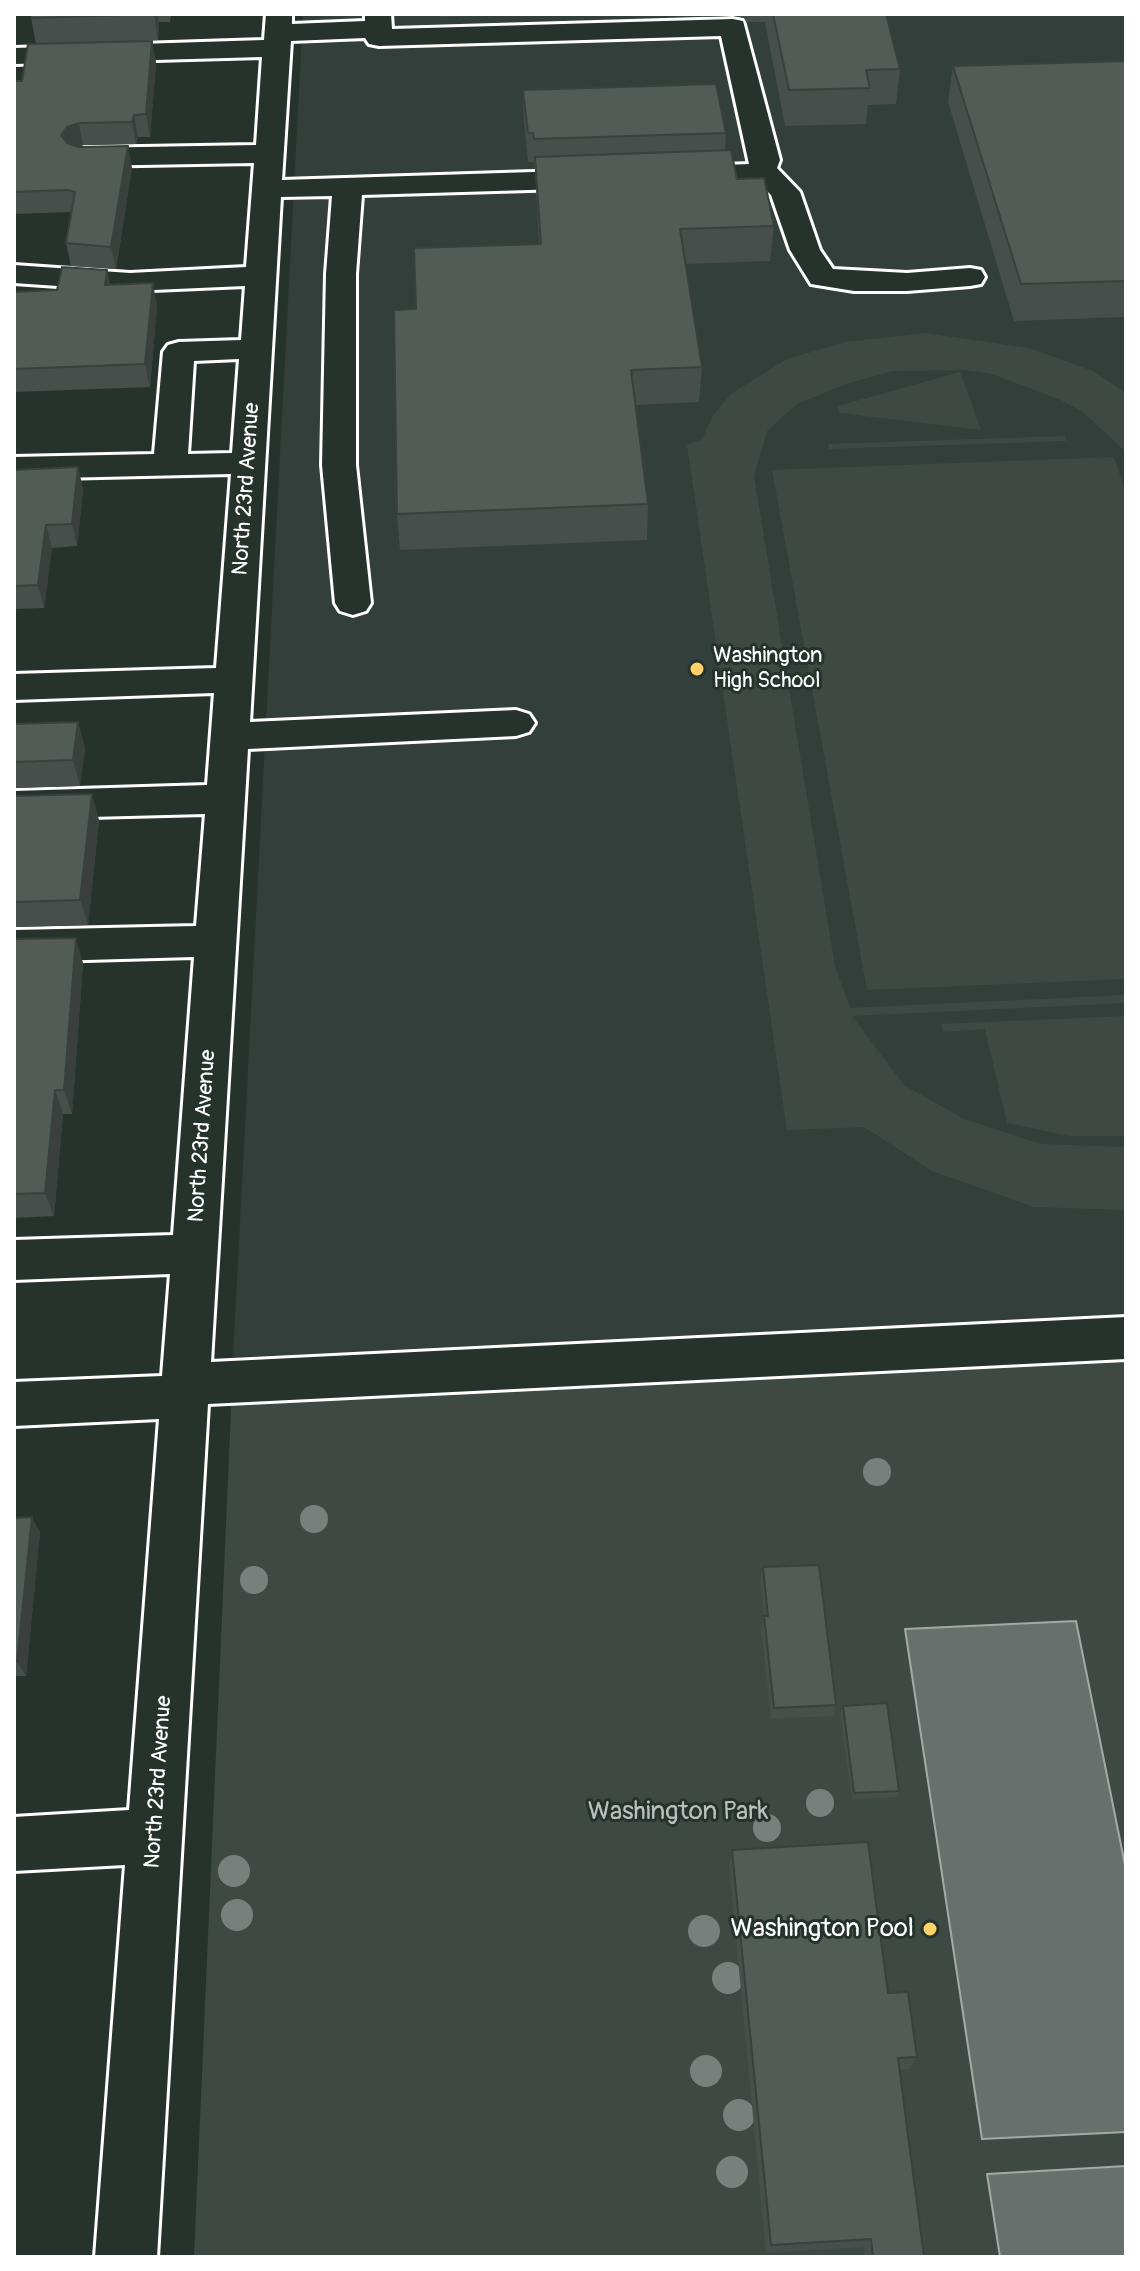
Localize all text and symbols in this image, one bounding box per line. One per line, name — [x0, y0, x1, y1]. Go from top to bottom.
street label: North 23rd Avenue — [228, 402, 266, 576]
place label: Washington High School — [713, 643, 823, 694]
marker: Washington High School — [688, 660, 706, 678]
street label: North 23rd Avenue — [184, 1049, 222, 1223]
street label: North 23rd Avenue — [140, 1695, 178, 1869]
park label: Washington Park — [588, 1796, 768, 1828]
place label: Washington Pool — [730, 1913, 914, 1945]
marker: Washington Pool — [921, 1920, 939, 1938]

